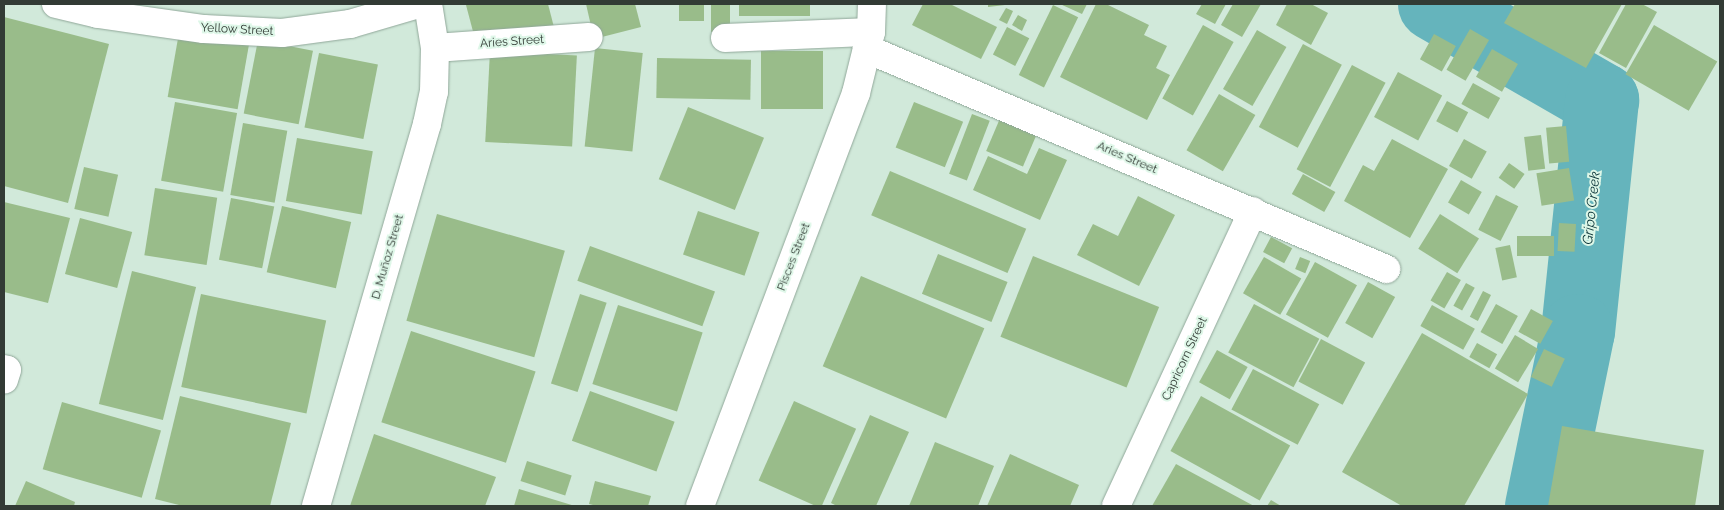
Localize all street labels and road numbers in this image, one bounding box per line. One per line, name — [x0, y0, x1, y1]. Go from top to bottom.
street label: Yellow Street — [200, 21, 274, 39]
street label: Aries Street — [480, 33, 544, 51]
street label: Aries Street — [1095, 139, 1159, 177]
street label: D. Muñoz Street — [369, 213, 407, 301]
street label: Pisces Street — [774, 221, 814, 293]
street label: Capricorn Street — [1159, 315, 1211, 403]

